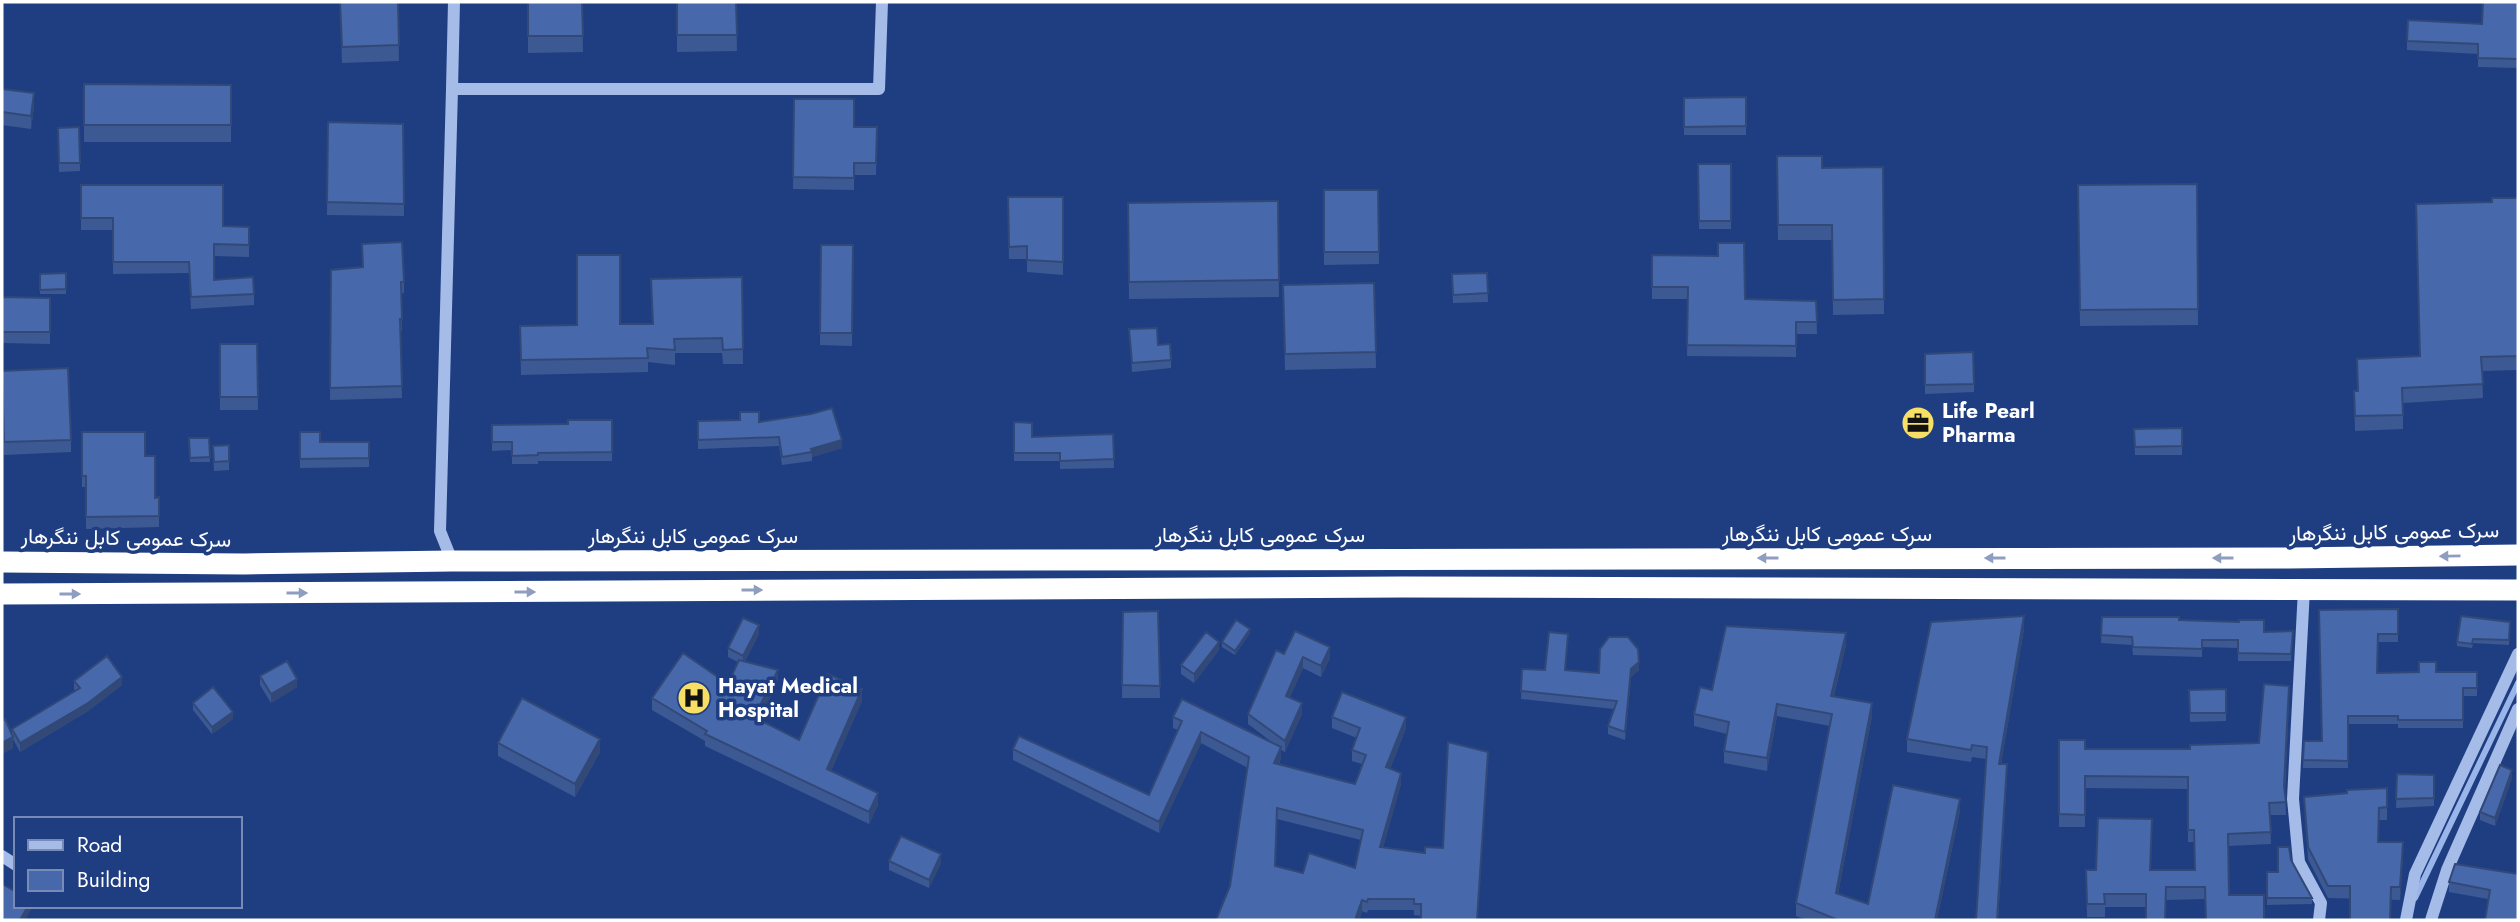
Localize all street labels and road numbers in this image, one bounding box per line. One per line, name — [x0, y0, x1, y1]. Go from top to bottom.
street label: سرک عمومی کابل ننگرهار — [2288, 515, 2499, 549]
street label: سرک عمومی کابل ننگرهار — [1721, 519, 1932, 549]
street label: سرک عمومی کابل ننگرهار — [1154, 520, 1365, 550]
street label: سرک عمومی کابل ننگرهار — [20, 521, 231, 555]
street label: سرک عمومی کابل ننگرهار — [587, 521, 798, 551]

